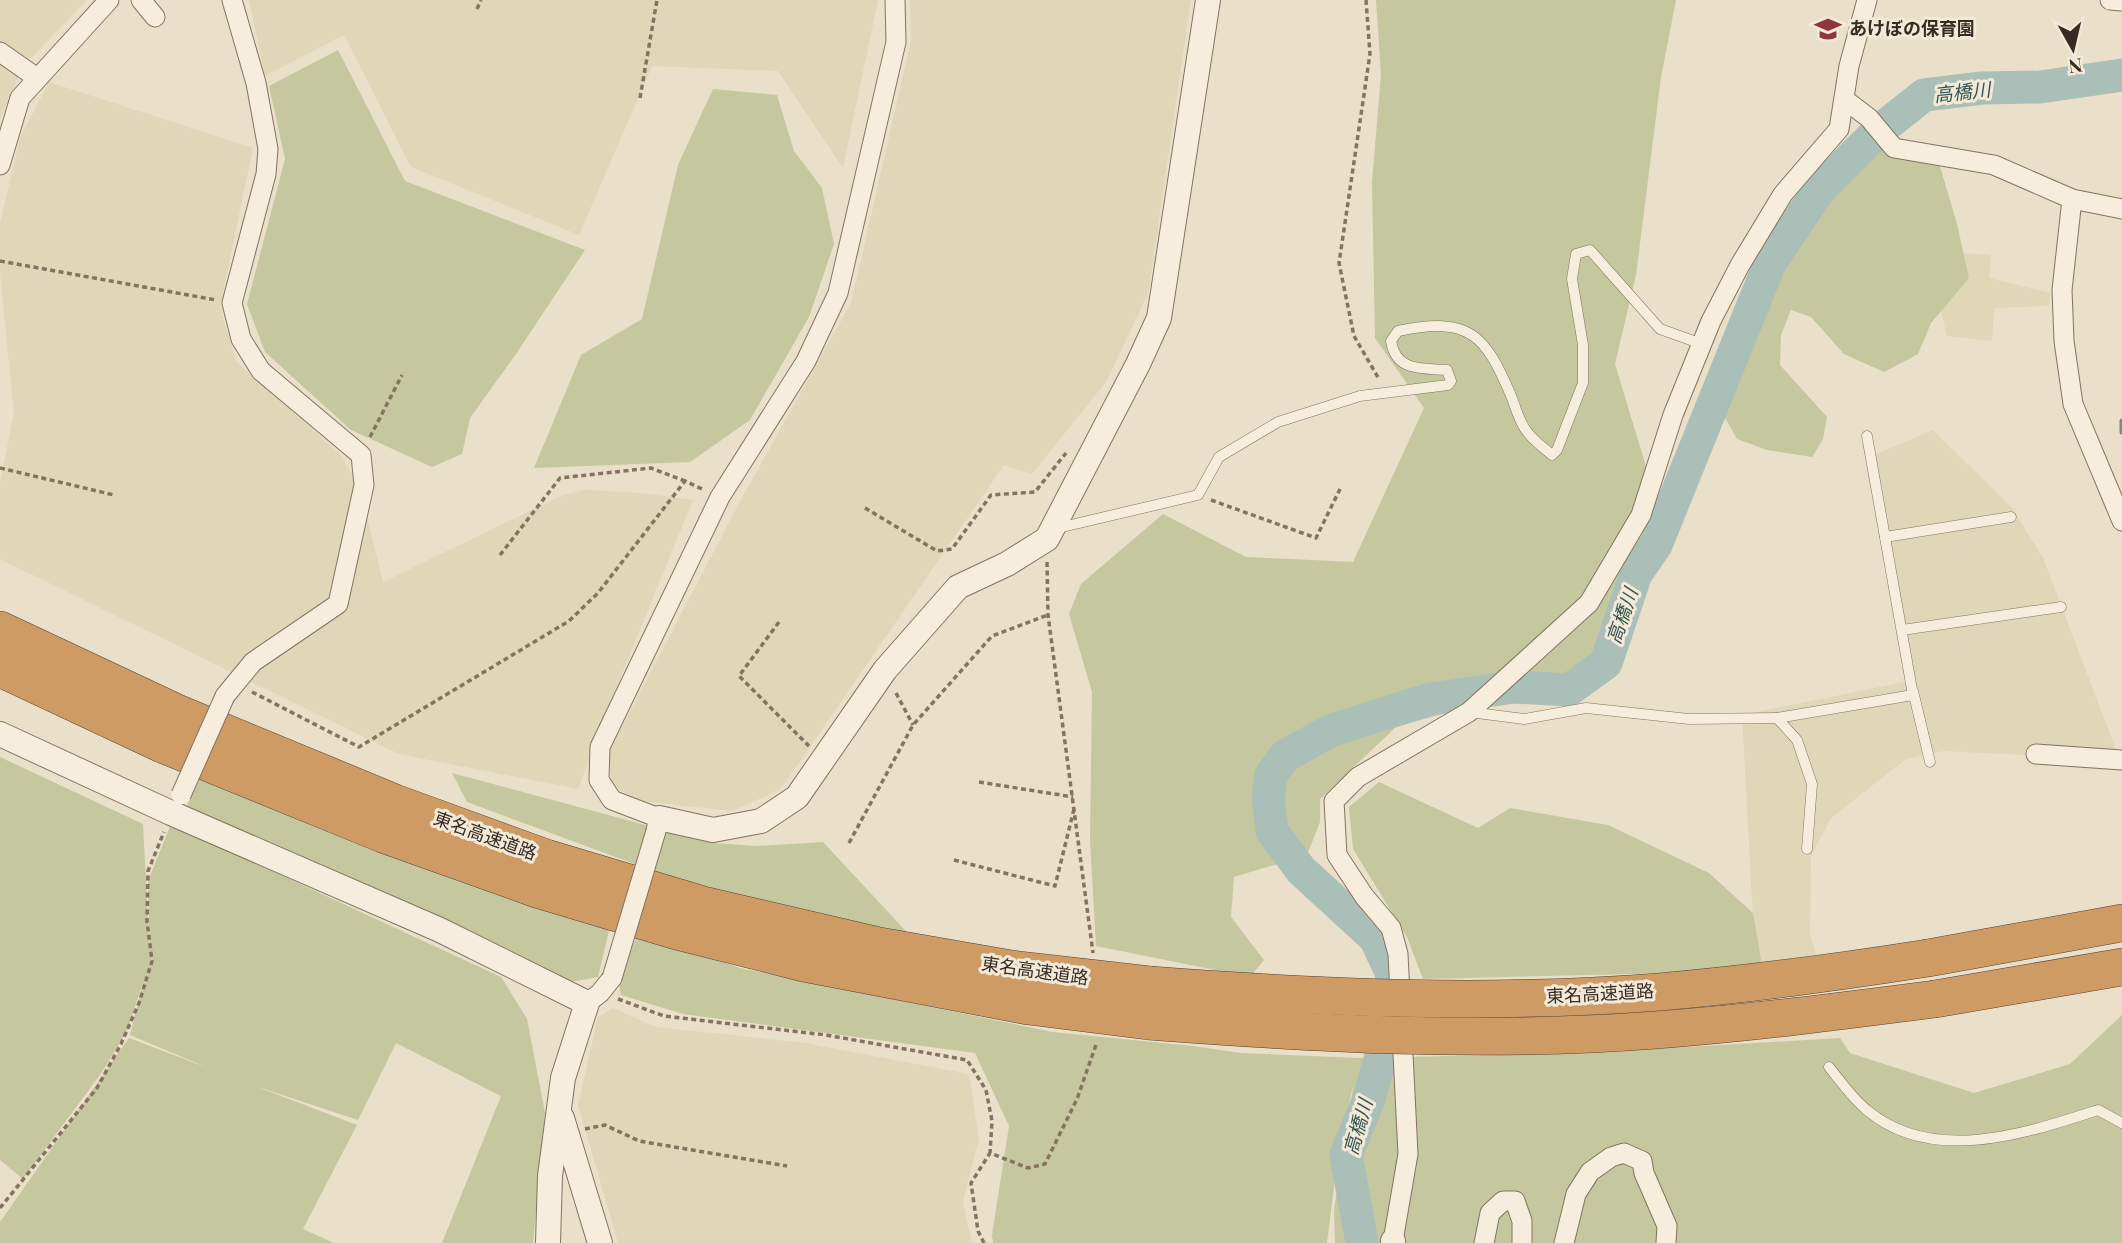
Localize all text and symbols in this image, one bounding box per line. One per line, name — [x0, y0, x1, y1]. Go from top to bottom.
school or university icon: あけぼの保育園 — [1813, 14, 1843, 44]
north arrow — [2038, 14, 2108, 84]
place label: あけぼの保育園 — [1849, 16, 1975, 40]
text: N — [2067, 53, 2084, 81]
water label: 高橋川 — [1932, 75, 1994, 107]
water label: 高橋川 — [1599, 583, 1643, 647]
street label: 東名高速道路 — [430, 805, 540, 865]
street label: 東名高速道路 — [980, 951, 1090, 989]
street label: 東名高速道路 — [1545, 978, 1655, 1008]
water label: 高橋川 — [1337, 1094, 1378, 1158]

